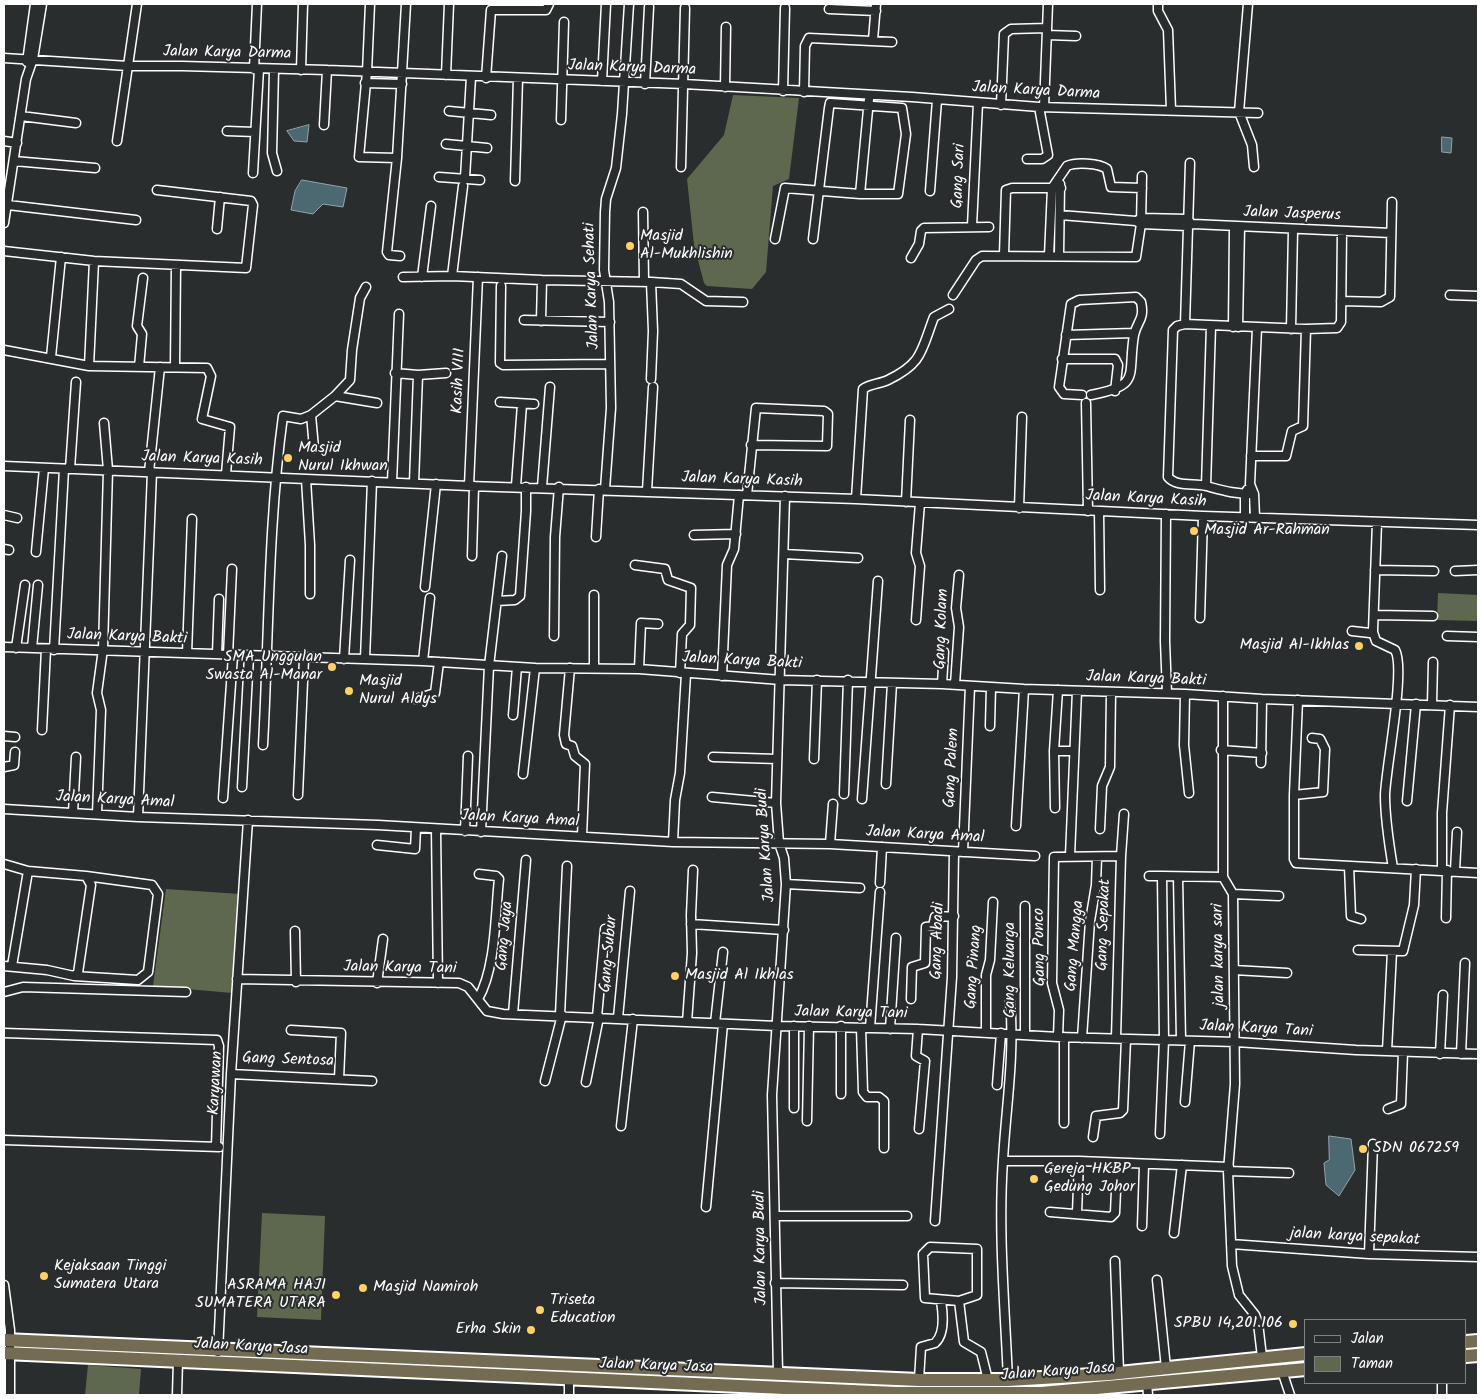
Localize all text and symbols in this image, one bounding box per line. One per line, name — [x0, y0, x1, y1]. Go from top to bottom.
street label: Jalan Karya Darma — [163, 43, 291, 65]
street label: Jalan Karya Darma — [568, 57, 696, 81]
street label: Jalan Karya Darma — [971, 79, 1101, 105]
street label: Gang Sari — [949, 143, 971, 209]
street label: Jalan Jasperus — [1243, 204, 1341, 226]
street label: Jalan Karya Sehati — [581, 222, 605, 350]
place label: Masjid Al-Mukhlishin — [640, 227, 733, 265]
marker: Masjid Al-Mukhlishin — [624, 240, 636, 252]
street label: Kasih VIII — [449, 348, 471, 414]
place label: Masjid Nurul Ikhwan — [298, 439, 388, 477]
street label: Jalan Karya Kasih — [141, 448, 263, 472]
marker: Masjid Nurul Ikhwan — [282, 452, 294, 464]
street label: Jalan Karya Kasih — [681, 469, 803, 493]
street label: Jalan Karya Kasih — [1085, 487, 1207, 513]
place label: Masjid Ar-Rahman — [1204, 521, 1330, 541]
marker: Masjid Ar-Rahman — [1188, 525, 1200, 537]
street label: Gang Kolam — [932, 588, 954, 670]
street label: Jalan Karya Bakti — [67, 626, 187, 650]
place label: Masjid Al-Ikhlas — [1240, 636, 1349, 656]
marker: Masjid Al-Ikhlas — [1353, 640, 1365, 652]
place label: SMA Unggulan Swasta Al-Manar — [206, 648, 322, 686]
street label: Jalan Karya Bakti — [681, 649, 803, 675]
marker: SMA Unggulan Swasta Al-Manar — [326, 661, 338, 673]
street label: Jalan Karya Bakti — [1086, 668, 1206, 692]
place label: Masjid Nurul Aldys — [359, 672, 437, 710]
marker: Masjid Nurul Aldys — [343, 685, 355, 697]
street label: Gang Palem — [941, 728, 965, 808]
street label: Jalan Karya Budi — [753, 787, 781, 903]
street label: Jalan Karya Amal — [55, 788, 175, 814]
street label: Jalan Karya Amal — [460, 807, 580, 833]
street label: Jalan Karya Amal — [865, 823, 985, 849]
street label: Gang Sepakat — [1094, 879, 1116, 971]
street label: Gang Jaya — [493, 900, 519, 972]
street label: Gang Mangga — [1062, 900, 1090, 992]
street label: Gang Abadi — [928, 902, 950, 980]
street label: jalan karya sari — [1210, 903, 1230, 1007]
street label: Gang Ponco — [1031, 908, 1051, 986]
street label: Gang Subur — [597, 915, 623, 993]
street label: Gang Keluarga — [1001, 922, 1021, 1018]
street label: Gang Pinang — [962, 924, 988, 1010]
street label: Jalan Karya Tani — [343, 958, 457, 980]
place label: Masjid Al Ikhlas — [685, 966, 794, 986]
marker: Masjid Al Ikhlas — [669, 970, 681, 982]
street label: Jalan Karya Tani — [794, 1003, 908, 1025]
street label: Jalan Karya Tani — [1199, 1017, 1313, 1043]
street label: Gang Sentosa — [242, 1050, 334, 1072]
street label: Karyawan — [206, 1051, 228, 1115]
place label: SDN 067259 — [1373, 1139, 1459, 1159]
marker: SDN 067259 — [1357, 1143, 1369, 1155]
place label: Gereja HKBP Gedung Johor — [1044, 1160, 1135, 1198]
marker: Gereja HKBP Gedung Johor — [1028, 1173, 1040, 1185]
street label: Jalan Karya Budi — [751, 1190, 773, 1306]
street label: jalan karya sepakat — [1290, 1225, 1420, 1251]
place label: Kejaksaan Tinggi Sumatera Utara — [54, 1257, 166, 1295]
marker: Kejaksaan Tinggi Sumatera Utara — [38, 1270, 50, 1282]
place label: ASRAMA HAJI SUMATERA UTARA — [195, 1276, 326, 1314]
place label: Masjid Namiroh — [373, 1278, 478, 1298]
marker: Masjid Namiroh — [357, 1282, 369, 1294]
marker: ASRAMA HAJI SUMATERA UTARA — [330, 1289, 342, 1301]
place label: Triseta Education — [550, 1291, 615, 1329]
marker: Triseta Education — [534, 1304, 546, 1316]
place label: SPBU 14,201.106 — [1174, 1314, 1283, 1334]
marker: SPBU 14,201.106 — [1287, 1318, 1299, 1330]
legend — [1304, 1319, 1467, 1384]
place label: Erha Skin — [456, 1320, 521, 1340]
marker: Erha Skin — [525, 1324, 537, 1336]
text: Jalan — [1351, 1327, 1384, 1351]
street label: Jalan Karya Jasa — [193, 1335, 309, 1361]
text: Taman — [1351, 1352, 1393, 1376]
street label: Jalan Karya Jasa — [599, 1355, 713, 1379]
street label: Jalan Karya Jasa — [1000, 1359, 1116, 1387]

